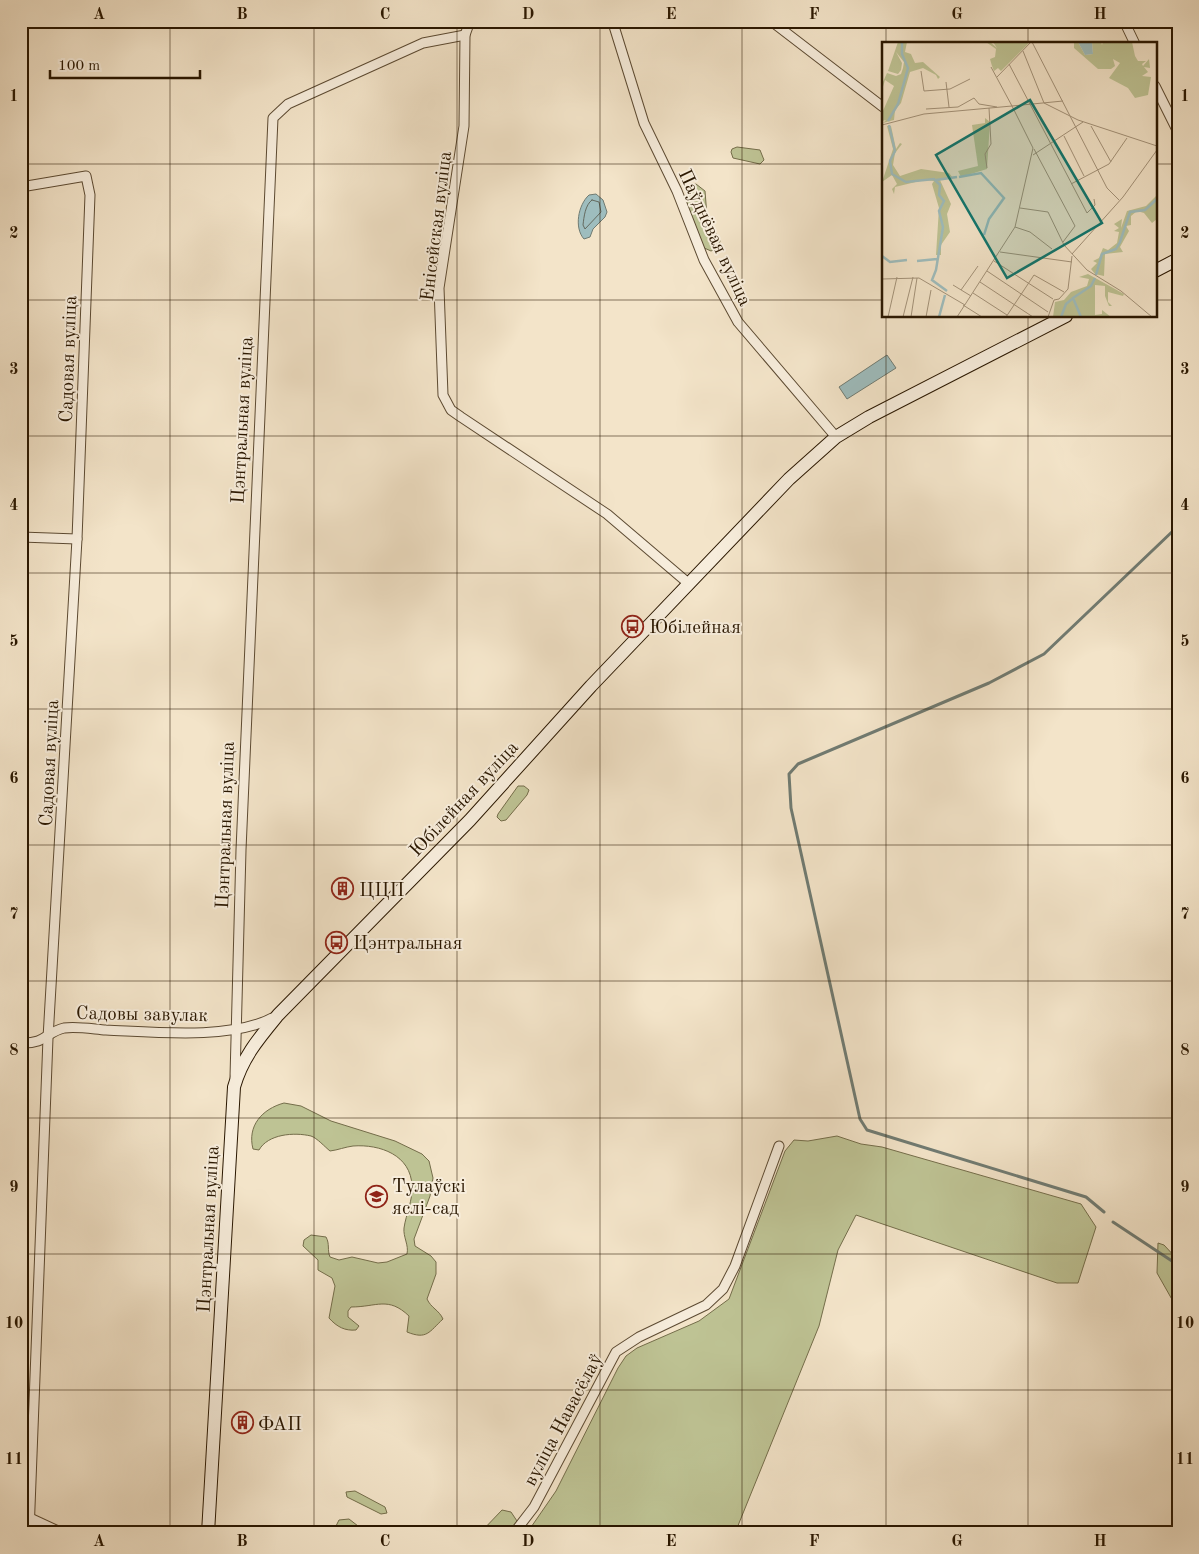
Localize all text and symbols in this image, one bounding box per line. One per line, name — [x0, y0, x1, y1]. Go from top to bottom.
text: A — [93, 7, 105, 23]
text: B — [236, 7, 248, 23]
text: C — [380, 7, 390, 23]
text: D — [522, 7, 534, 23]
text: E — [665, 7, 677, 23]
text: F — [809, 7, 820, 23]
text: G — [951, 7, 963, 23]
text: H — [1093, 7, 1107, 23]
inset map — [882, 42, 1156, 318]
scale bar — [50, 48, 200, 80]
text: 100 m — [58, 59, 100, 74]
text: 1 — [9, 89, 19, 105]
text: 1 — [1180, 89, 1190, 105]
street label: Енісейская вуліца — [419, 150, 456, 302]
street label: Паўднёвая вуліца — [674, 167, 754, 310]
text: 2 — [9, 226, 19, 242]
text: 2 — [1180, 226, 1190, 242]
street label: Садовая вуліца — [58, 295, 81, 423]
street label: Цэнтральная вуліца — [230, 335, 257, 504]
text: 3 — [9, 362, 19, 378]
text: 3 — [1180, 362, 1190, 378]
text: 4 — [9, 498, 19, 514]
text: 4 — [1180, 498, 1190, 514]
bus stop icon: Юбілейная — [621, 614, 645, 638]
place label: Юбілейная — [649, 619, 741, 638]
text: 5 — [9, 634, 19, 650]
text: 5 — [1180, 634, 1190, 650]
street label: Садовая вуліца — [38, 699, 63, 827]
street label: Юбілейная вуліца — [407, 738, 523, 861]
street label: Цэнтральная вуліца — [214, 740, 239, 909]
text: 6 — [9, 771, 19, 787]
text: 6 — [1180, 771, 1190, 787]
building icon: ЦЦП — [331, 877, 355, 901]
place label: ЦЦП — [359, 882, 404, 901]
text: 7 — [9, 907, 19, 923]
text: 7 — [1180, 907, 1190, 923]
bus stop icon: Цэнтральная — [325, 930, 349, 954]
place label: Цэнтральная — [353, 935, 463, 954]
street label: Садовы завулак — [76, 1005, 209, 1026]
text: 8 — [9, 1043, 19, 1059]
text: 8 — [1180, 1043, 1190, 1059]
street label: Цэнтральная вуліца — [196, 1144, 223, 1313]
place label: Тулаўскі яслі-сад — [392, 1178, 466, 1219]
text: 9 — [9, 1180, 19, 1196]
text: 9 — [1180, 1180, 1190, 1196]
school or university icon: Тулаўскі яслі-сад — [364, 1184, 388, 1208]
text: 10 — [5, 1316, 23, 1332]
text: 10 — [1176, 1316, 1194, 1332]
street label: вуліца Навасёлаў — [521, 1351, 607, 1489]
building icon: ФАП — [230, 1411, 254, 1435]
place label: ФАП — [258, 1416, 302, 1435]
text: 11 — [5, 1452, 23, 1468]
text: 11 — [1176, 1452, 1194, 1468]
text: A — [93, 1534, 105, 1550]
text: B — [236, 1534, 248, 1550]
text: C — [380, 1534, 390, 1550]
text: D — [522, 1534, 534, 1550]
text: E — [665, 1534, 677, 1550]
text: F — [809, 1534, 820, 1550]
text: G — [951, 1534, 963, 1550]
text: H — [1093, 1534, 1107, 1550]

